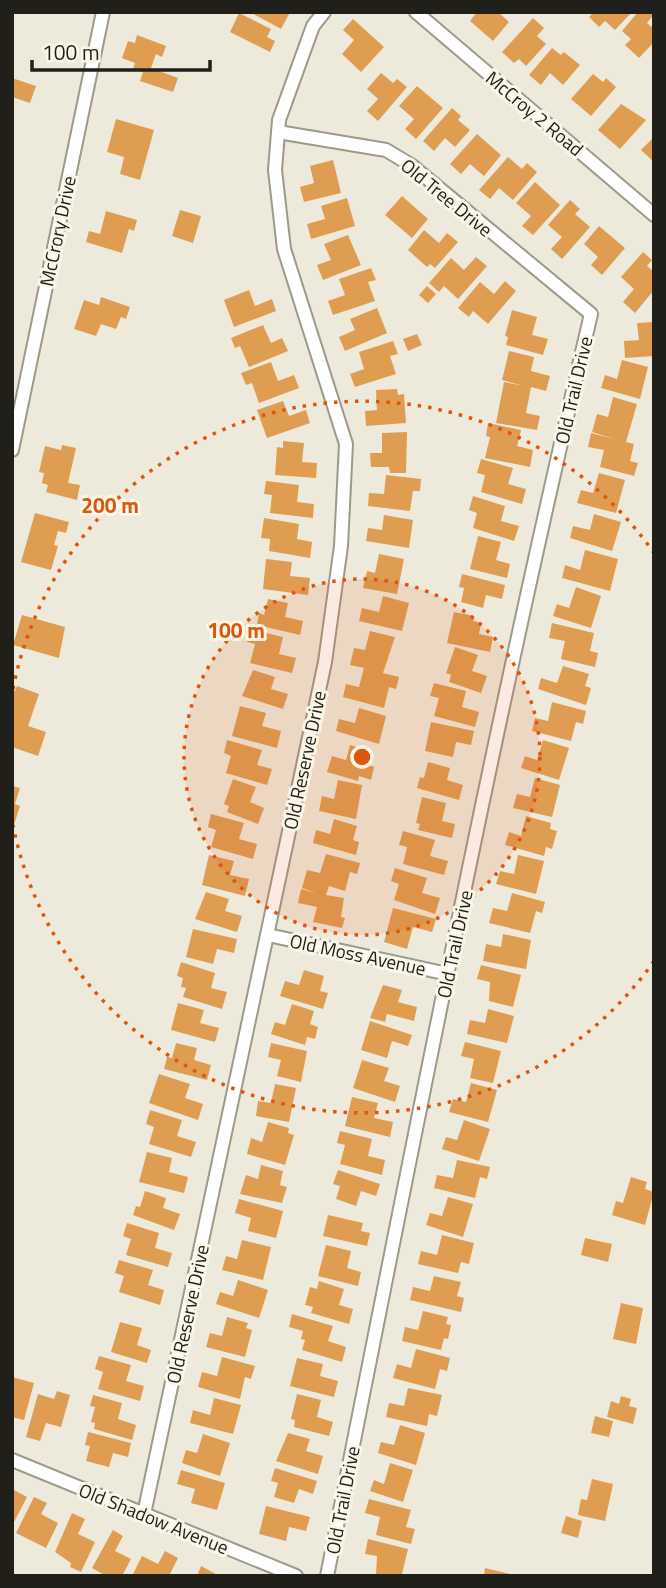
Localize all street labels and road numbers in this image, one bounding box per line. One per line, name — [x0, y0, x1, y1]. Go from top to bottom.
street label: McCroy 2 Road — [480, 63, 590, 163]
street label: Old Tree Drive — [395, 151, 499, 243]
street label: McCrory Drive — [31, 173, 83, 289]
street label: Old Trail Drive — [547, 333, 599, 447]
street label: Old Reserve Drive — [275, 688, 333, 832]
street label: Old Trail Drive — [428, 887, 480, 1001]
street label: Old Moss Avenue — [287, 925, 429, 983]
street label: Old Reserve Drive — [158, 1242, 216, 1386]
street label: Old Trail Drive — [317, 1443, 367, 1557]
street label: Old Shadow Avenue — [75, 1475, 233, 1561]

